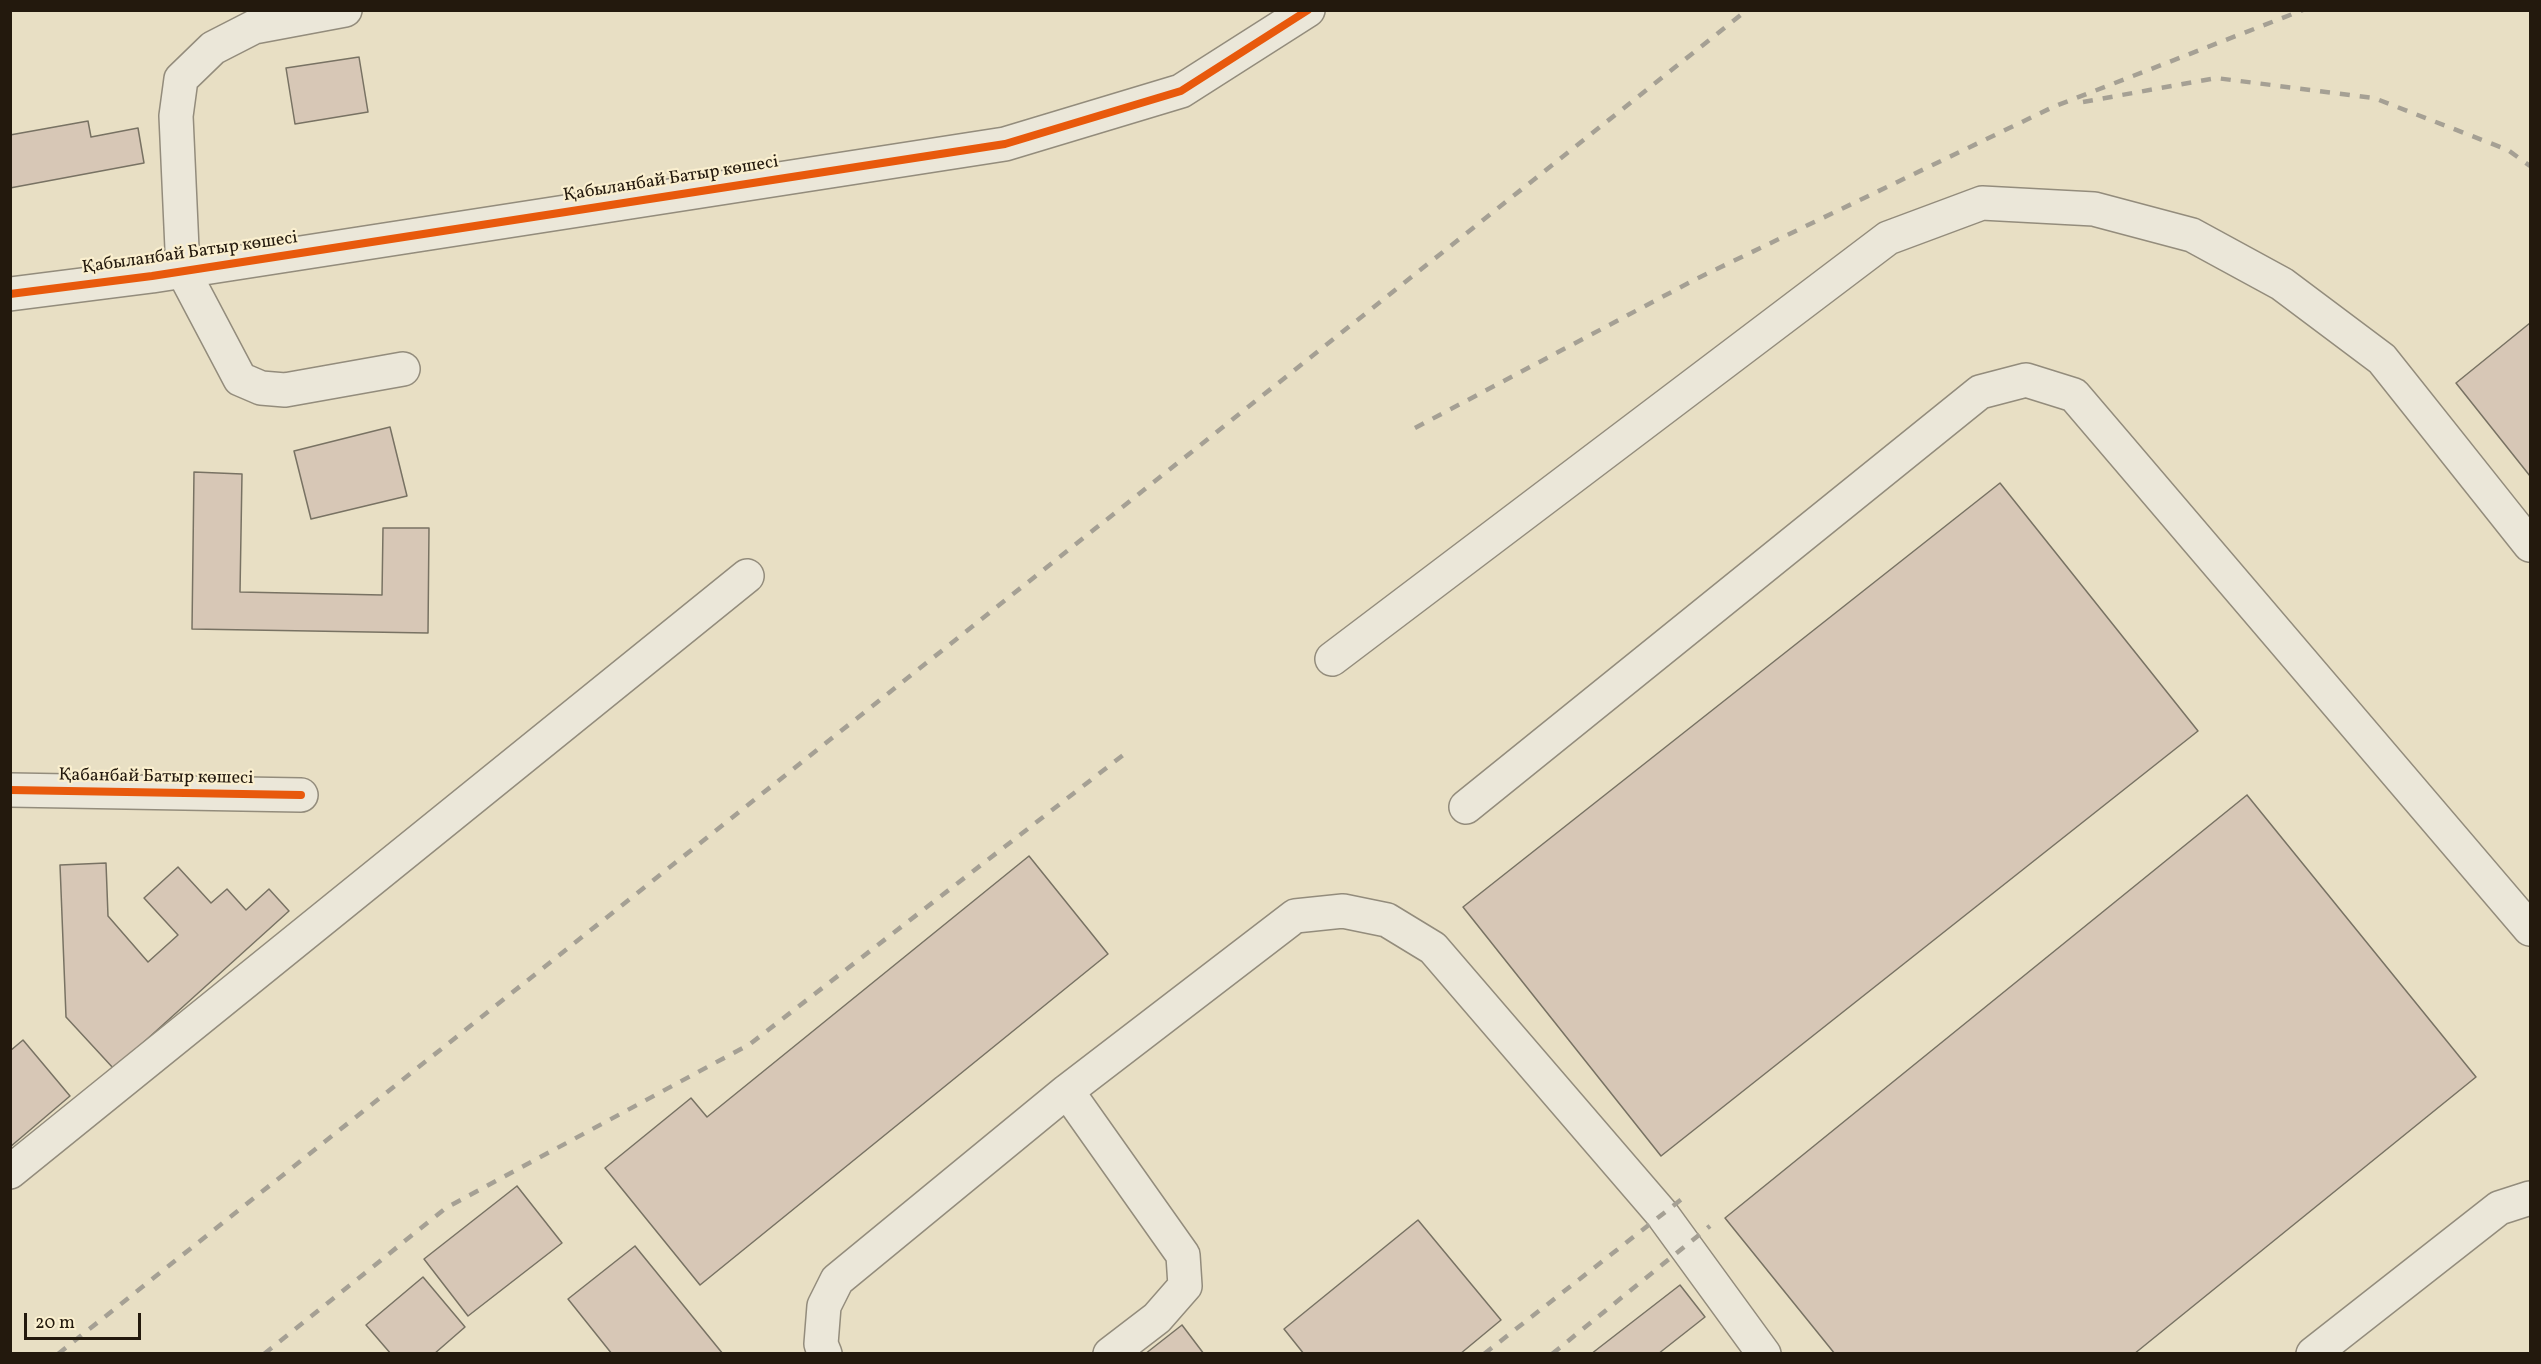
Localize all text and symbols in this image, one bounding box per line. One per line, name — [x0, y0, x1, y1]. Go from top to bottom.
street label: Қабыланбай Батыр көшесі — [562, 152, 780, 208]
street label: Қабыланбай Батыр көшесі — [81, 228, 299, 280]
street label: Қабанбай Батыр көшесі — [58, 765, 254, 791]
scale bar — [27, 1301, 144, 1339]
text: 20 m — [35, 1311, 75, 1336]

